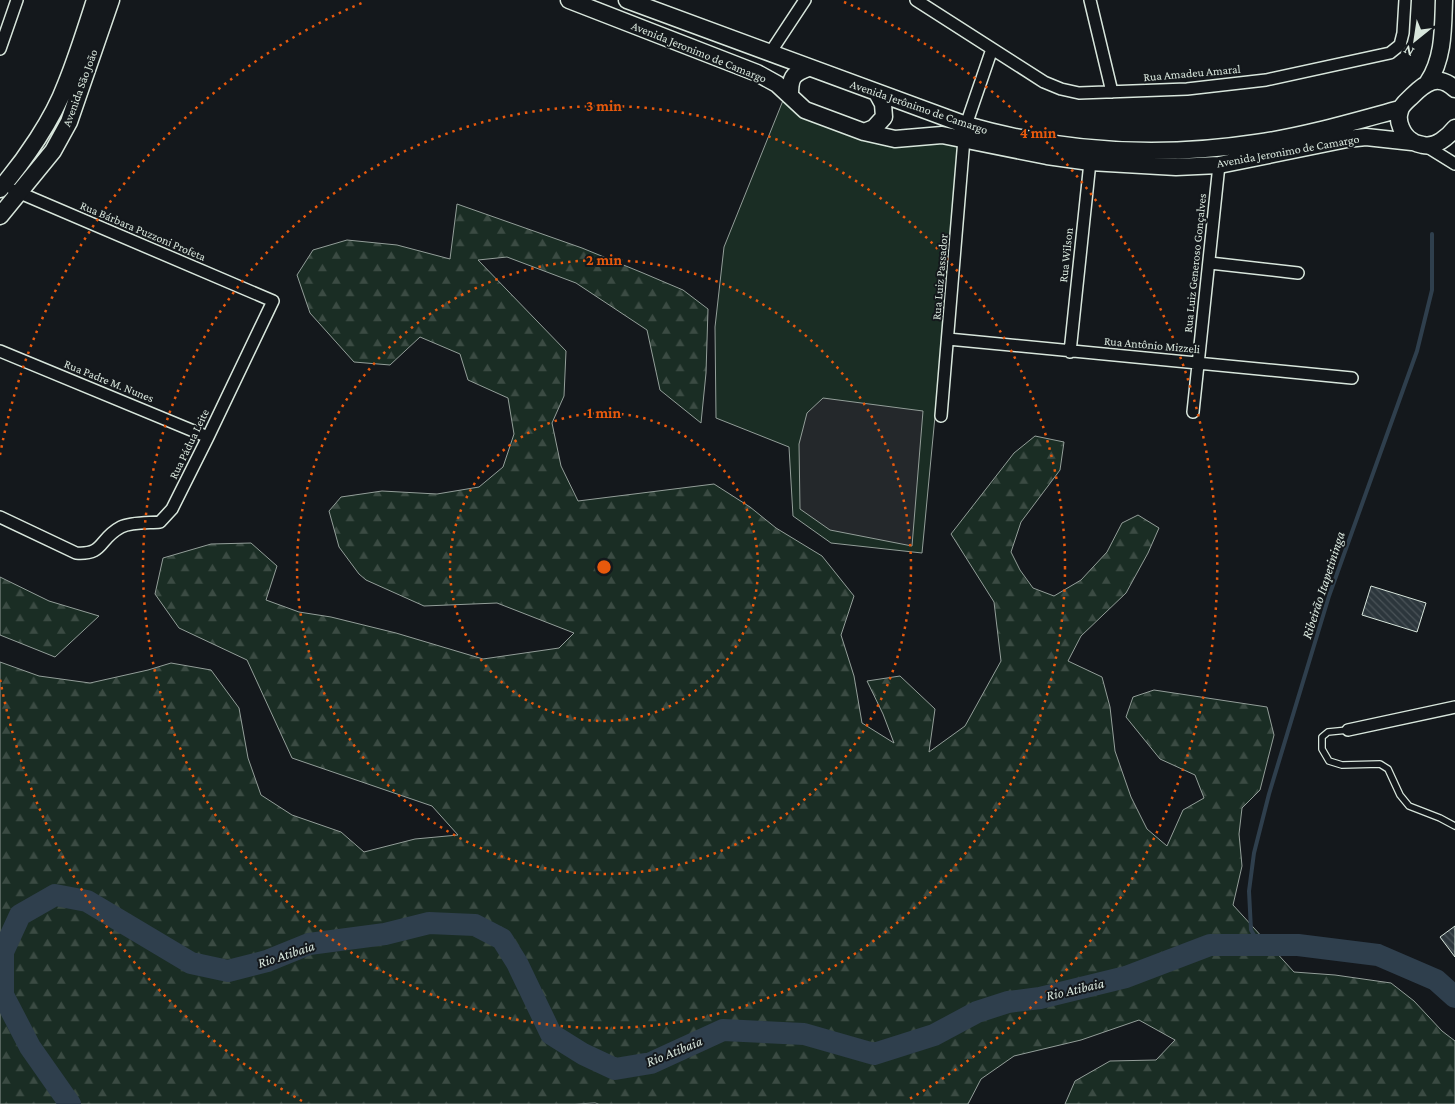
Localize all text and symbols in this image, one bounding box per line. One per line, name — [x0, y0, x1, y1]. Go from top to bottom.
north arrow — [1390, 15, 1440, 65]
street label: Avenida Jeronimo de Camargo — [629, 18, 769, 86]
text: N — [1400, 42, 1417, 61]
street label: Avenida São João — [60, 47, 101, 129]
street label: Rua Amadeu Amaral — [1143, 62, 1241, 84]
street label: Avenida Jerônimo de Camargo — [848, 77, 990, 137]
text: 3 min — [586, 98, 622, 114]
text: 4 min — [1020, 125, 1057, 141]
street label: Avenida Jeronimo de Camargo — [1216, 132, 1360, 170]
street label: Rua Luiz Generoso Gonçalves — [1181, 192, 1209, 333]
street label: Rua Bárbara Puzzoni Profeta — [78, 198, 208, 264]
street label: Rua Wilson — [1056, 226, 1076, 283]
street label: Rua Luiz Passador — [929, 233, 951, 321]
text: 2 min — [586, 252, 622, 268]
street label: Rua Antônio Mizzeli — [1103, 334, 1201, 356]
street label: Rua Padre M. Nunes — [62, 357, 156, 405]
text: 1 min — [587, 405, 621, 421]
street label: Rua Pádua Leite — [166, 407, 212, 481]
water label: Ribeirão Itapetininga — [1298, 529, 1348, 641]
centre of rings — [595, 558, 613, 576]
water label: Rio Atibaia — [255, 937, 317, 971]
water label: Rio Atibaia — [1044, 974, 1106, 1003]
water label: Rio Atibaia — [644, 1032, 705, 1069]

